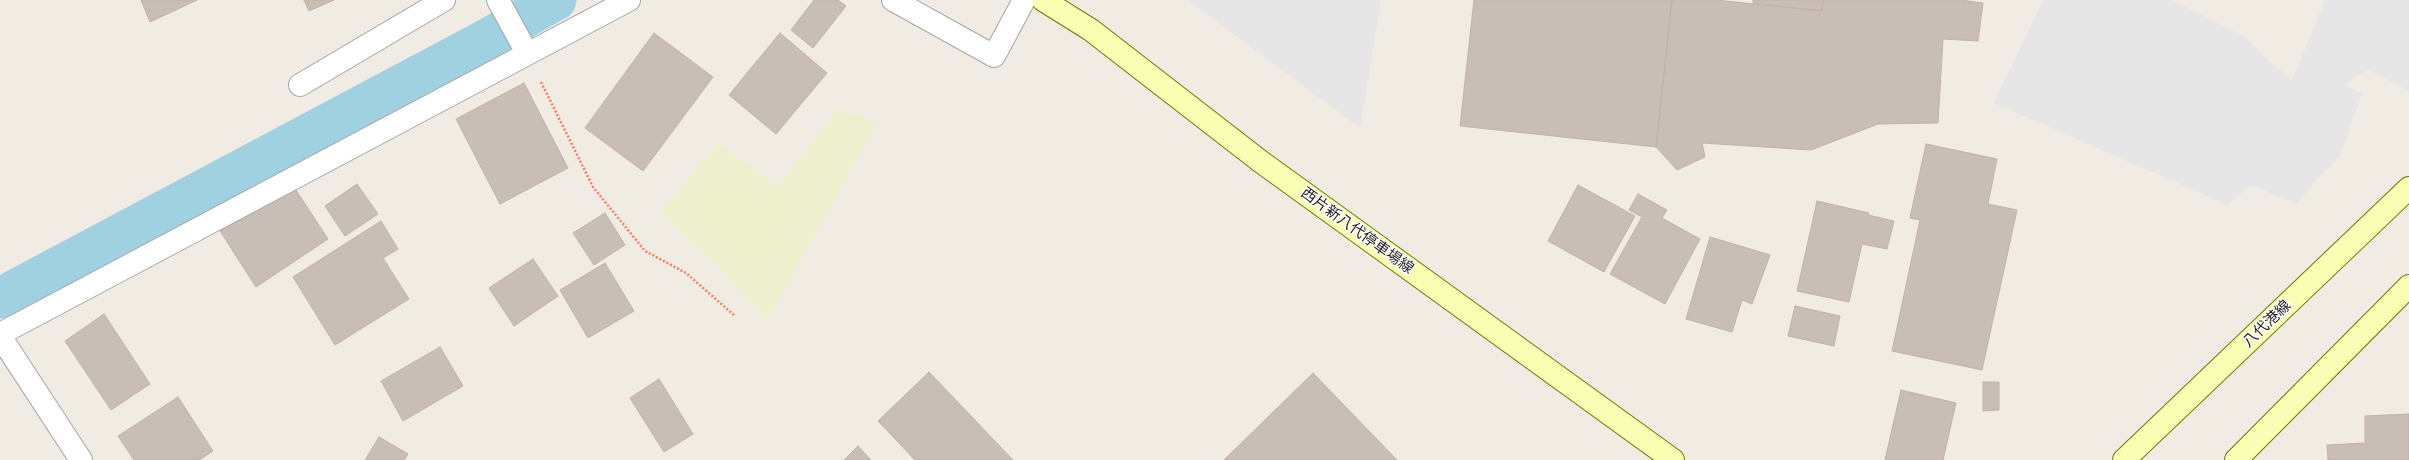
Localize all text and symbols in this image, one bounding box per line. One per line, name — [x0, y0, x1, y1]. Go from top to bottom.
street label: 西片新八代停車場線 — [1297, 184, 1417, 278]
street label: 八代港線 — [2239, 297, 2295, 351]

